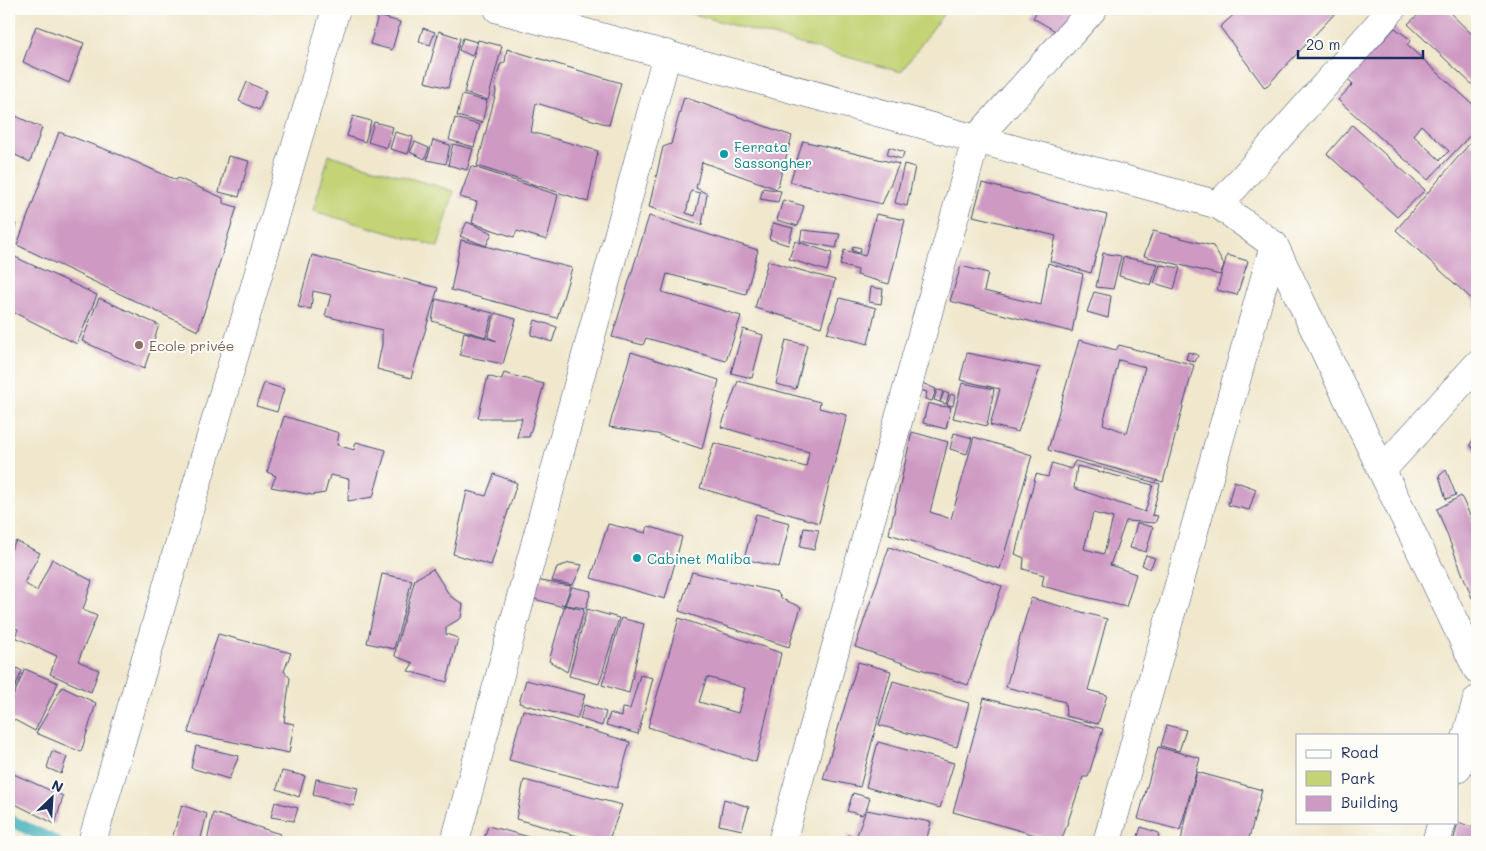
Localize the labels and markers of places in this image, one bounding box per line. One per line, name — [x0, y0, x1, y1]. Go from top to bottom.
place label: Ferrata Sassongher — [734, 137, 812, 172]
marker: Ferrata Sassongher — [718, 148, 730, 160]
place label: Ecole privée — [149, 336, 234, 355]
marker: Ecole privée — [133, 339, 145, 351]
place label: Cabinet Maliba — [647, 549, 751, 568]
marker: Cabinet Maliba — [631, 552, 643, 564]

